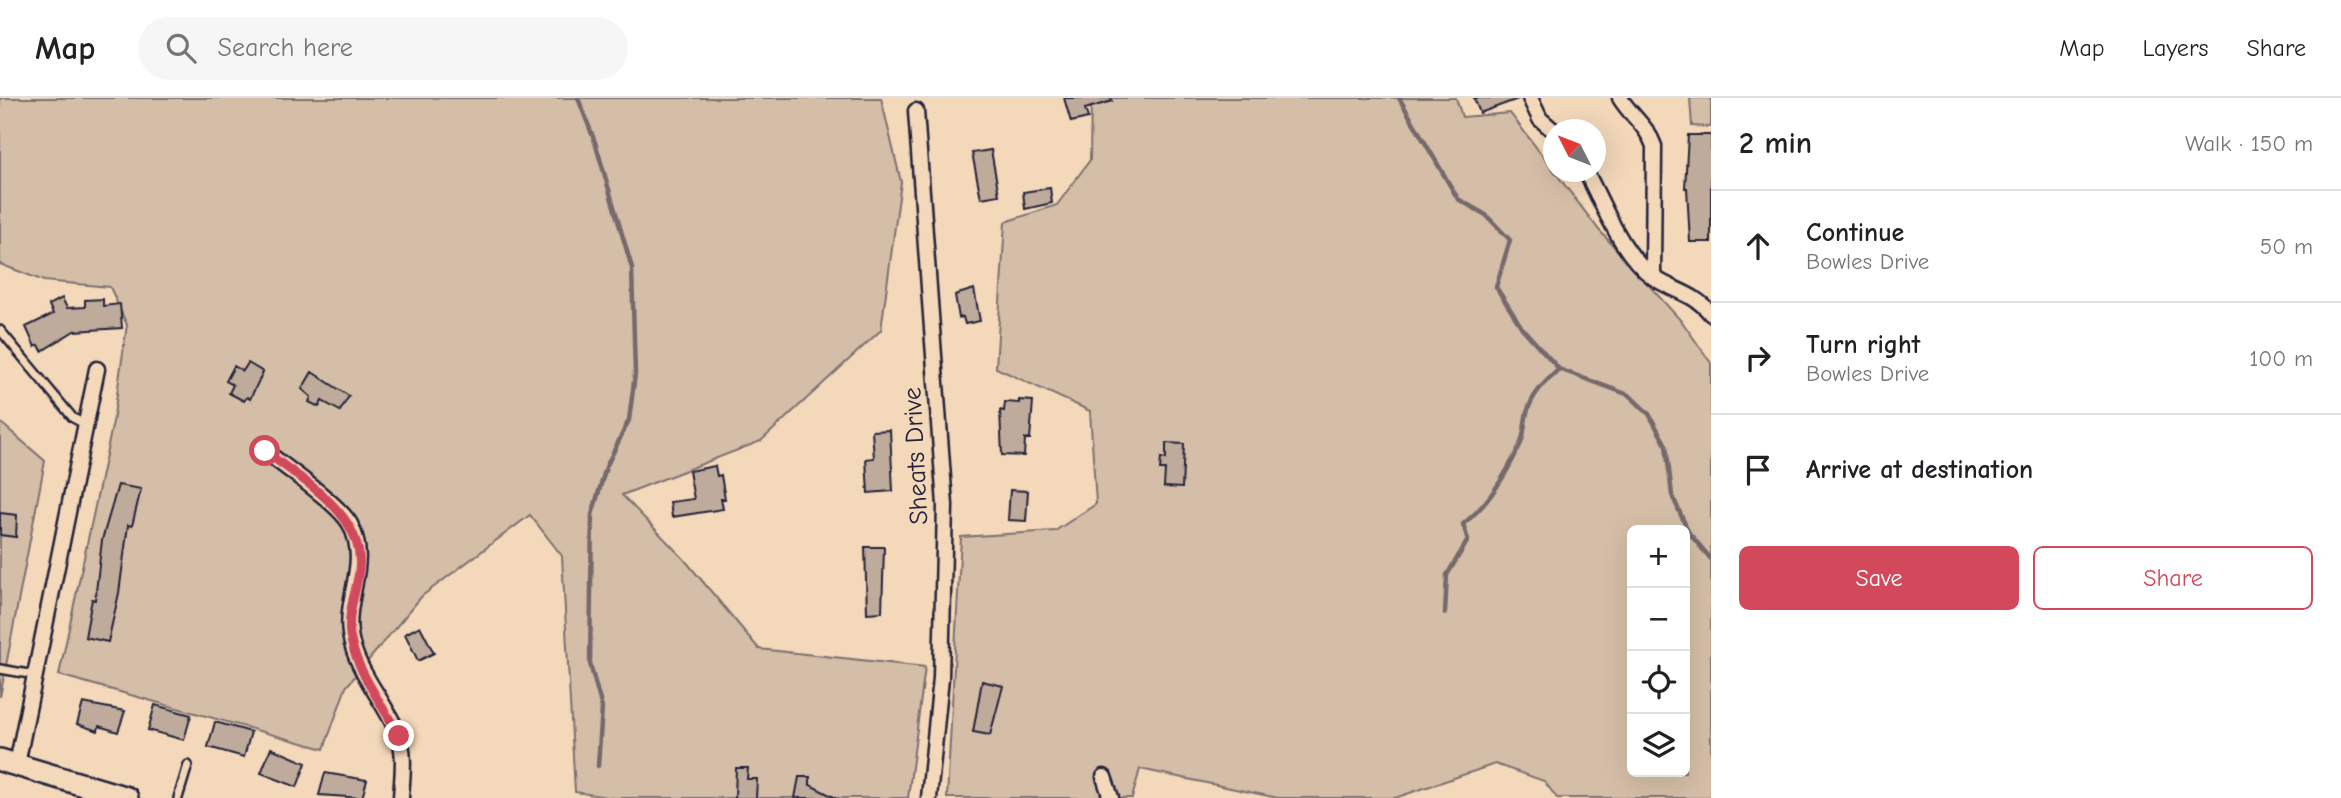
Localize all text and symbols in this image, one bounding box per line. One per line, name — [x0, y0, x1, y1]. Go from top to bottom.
search box — [138, 17, 628, 80]
text: Map — [35, 29, 96, 67]
icon: search — [162, 29, 200, 67]
text: Search here — [218, 33, 353, 63]
text: Map — [2059, 34, 2105, 62]
text: Layers — [2143, 34, 2208, 62]
text: Share — [2246, 34, 2306, 62]
north arrow — [1543, 119, 1606, 182]
text: 2 min — [1739, 126, 1812, 161]
text: Walk · 150 m — [2185, 130, 2313, 157]
text: Continue — [1806, 218, 1904, 248]
icon: ahead — [1739, 227, 1777, 265]
text: 50 m — [2260, 233, 2313, 260]
text: Bowles Drive — [1806, 248, 1929, 275]
text: Turn right — [1806, 330, 1920, 360]
icon: right — [1739, 339, 1777, 377]
text: 100 m — [2249, 345, 2313, 372]
text: Bowles Drive — [1806, 360, 1929, 387]
street label: Sheats Drive — [897, 386, 935, 525]
route start — [249, 435, 280, 466]
icon: arrive — [1739, 451, 1777, 489]
text: Arrive at destination — [1806, 455, 2033, 485]
map controls — [1627, 525, 1690, 777]
button: + — [1627, 525, 1690, 588]
button: Save — [1739, 546, 2019, 610]
button: Share — [2033, 546, 2313, 610]
button: − — [1627, 588, 1690, 651]
button: locate — [1627, 651, 1690, 714]
button: layers — [1627, 714, 1690, 777]
route end — [383, 720, 414, 751]

